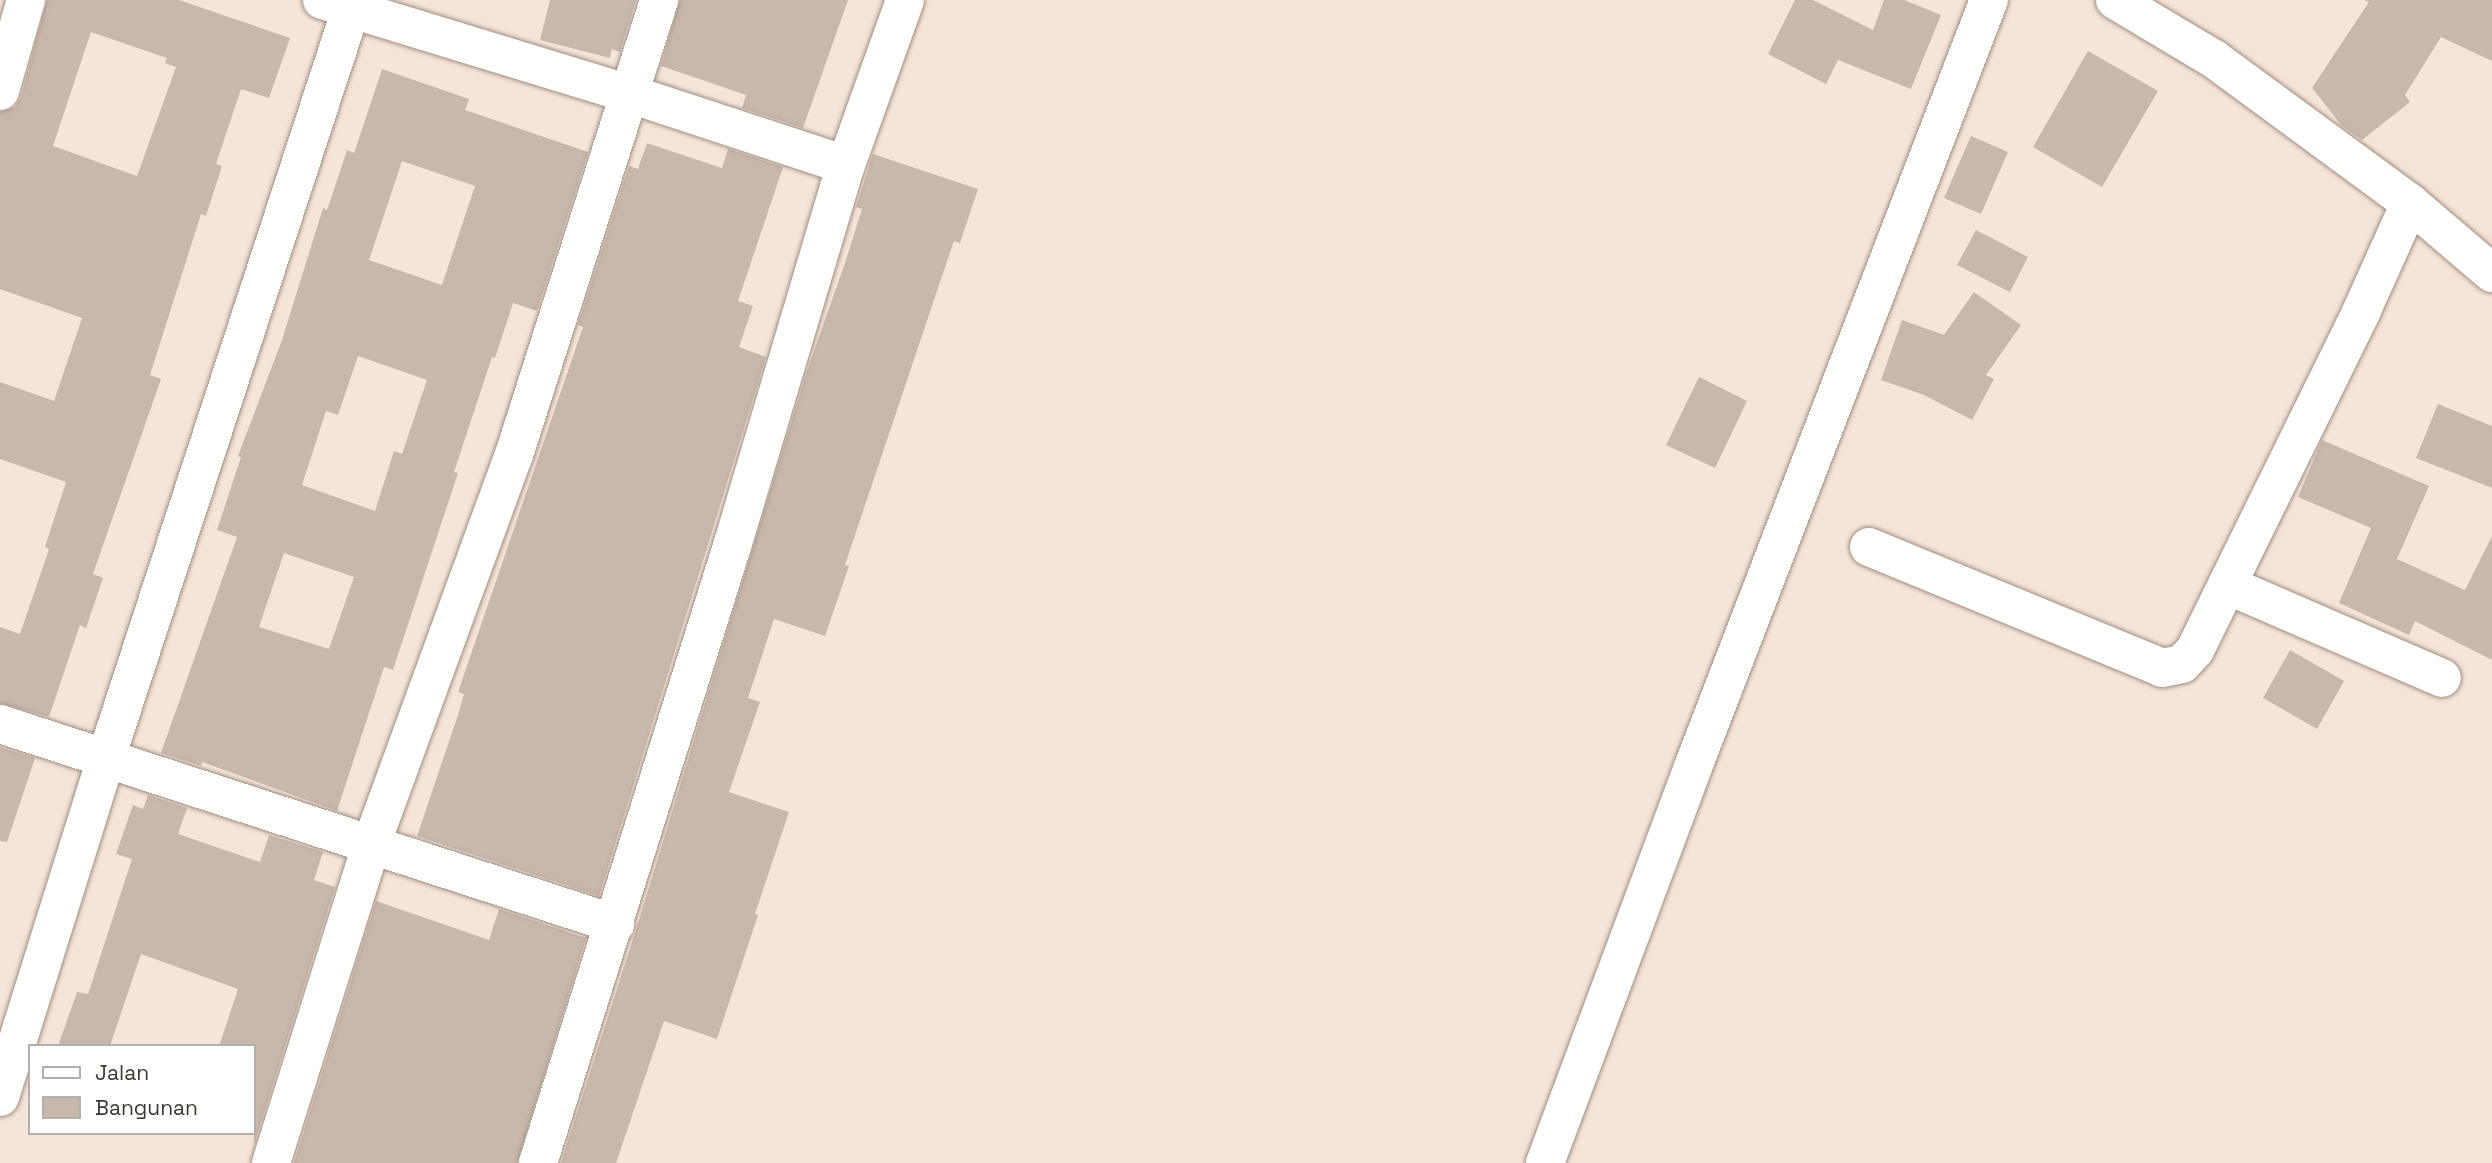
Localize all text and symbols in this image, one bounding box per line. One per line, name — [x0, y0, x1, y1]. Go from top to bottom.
legend — [28, 1044, 256, 1135]
text: Jalan — [95, 1059, 149, 1086]
text: Bangunan — [95, 1094, 198, 1121]

